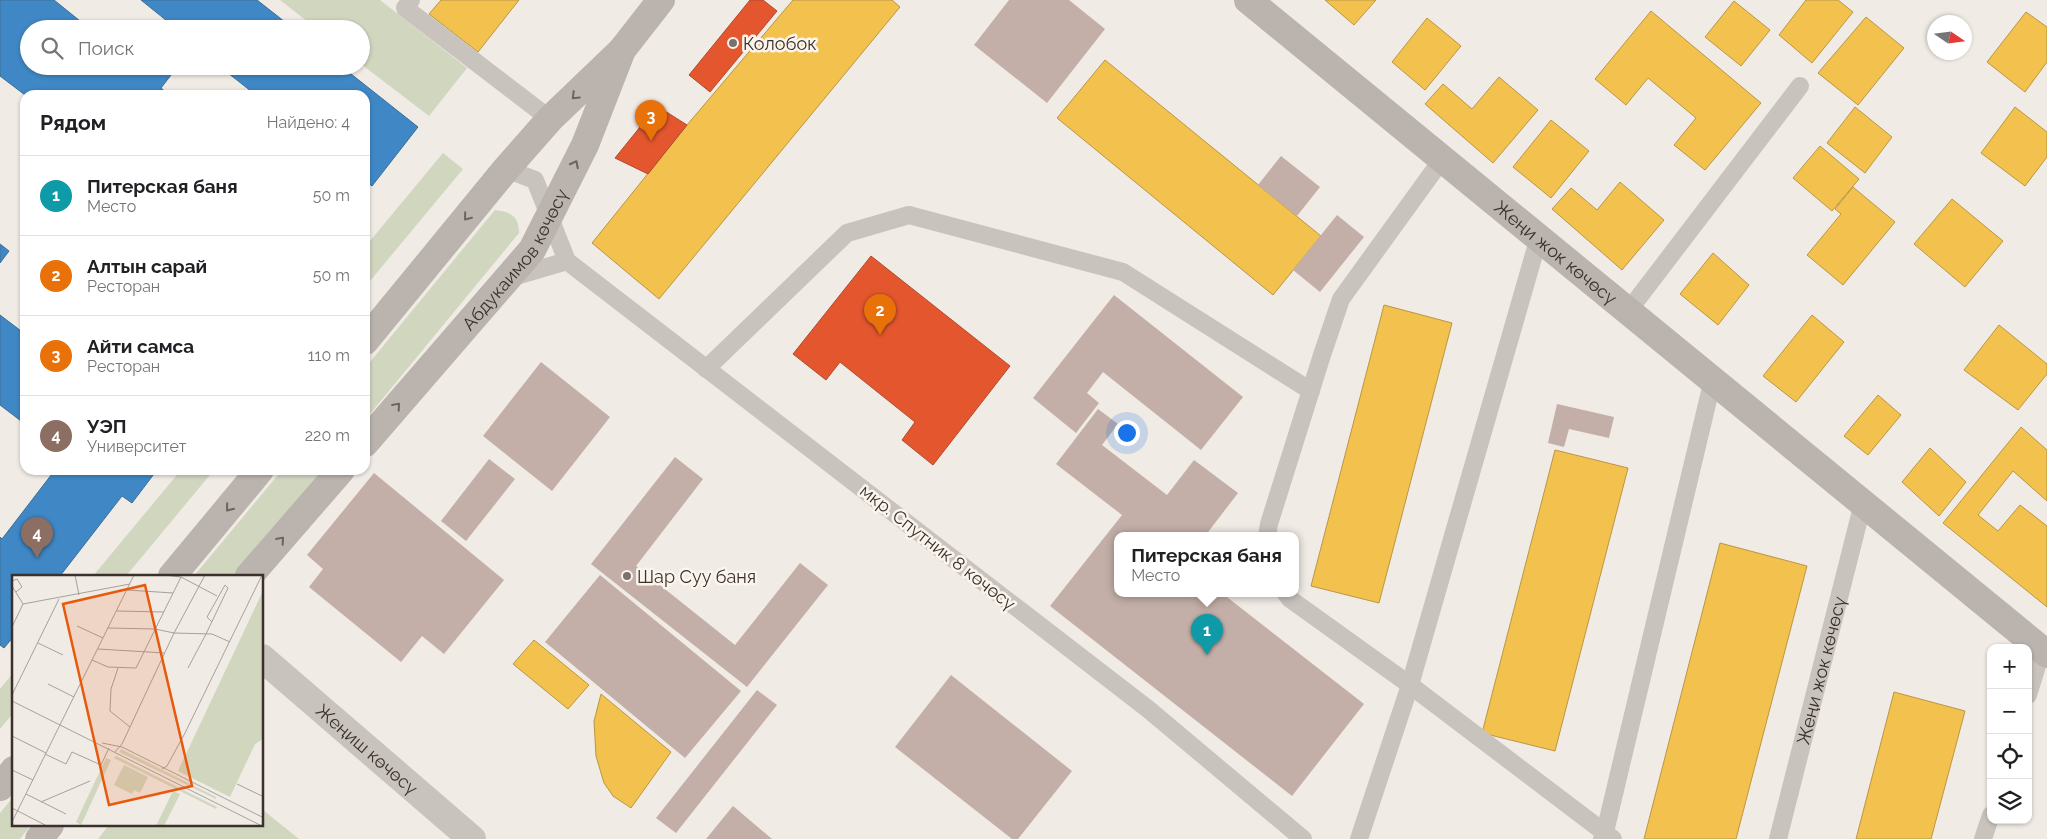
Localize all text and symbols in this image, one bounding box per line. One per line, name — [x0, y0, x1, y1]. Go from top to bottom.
north arrow — [1927, 15, 1972, 60]
search box — [20, 20, 370, 75]
place label: Колобок — [743, 33, 817, 54]
icon: search — [38, 34, 66, 62]
text: Поиск — [78, 37, 134, 59]
marker: Колобок — [727, 37, 739, 49]
one-way arrow — [571, 90, 580, 99]
pin: 3 — [635, 100, 667, 141]
text: Рядом — [40, 110, 106, 135]
text: Найдено: 4 — [267, 113, 350, 132]
one-way arrow — [569, 160, 579, 169]
text: Питерская баня — [87, 175, 238, 197]
street label: Абдукаимов көчөсү — [457, 185, 572, 334]
text: 1 — [52, 186, 60, 205]
text: 50 m — [313, 186, 350, 205]
street label: Жеңи жок көчөсү — [1491, 196, 1622, 309]
text: Место — [87, 197, 136, 216]
one-way arrow — [464, 211, 472, 220]
text: Алтын сарай — [87, 255, 207, 277]
text: 2 — [51, 266, 61, 285]
text: 50 m — [313, 266, 350, 285]
text: Ресторан — [87, 277, 160, 296]
pin: 2 — [864, 294, 896, 335]
text: Айти самса — [87, 335, 194, 357]
text: 3 — [52, 346, 60, 365]
text: 110 m — [308, 346, 350, 365]
text: Ресторан — [87, 357, 160, 376]
one-way arrow — [391, 403, 400, 412]
text: УЭП — [87, 415, 127, 437]
your location — [1114, 420, 1140, 446]
text: 4 — [51, 426, 61, 445]
text: 220 m — [305, 426, 350, 445]
text: Университет — [87, 437, 186, 456]
street label: мкр. Спутник 8 көчөсү — [856, 480, 1020, 614]
one-way arrow — [225, 502, 234, 511]
pin: 4 — [21, 517, 53, 558]
popup — [1114, 532, 1299, 597]
one-way arrow — [275, 536, 284, 545]
text: Питерская баня — [1131, 544, 1282, 566]
place label: Шар Суу баня — [637, 566, 756, 587]
text: Место — [1131, 566, 1180, 585]
marker: Шар Суу баня — [621, 570, 633, 582]
inset map — [12, 575, 264, 826]
street label: Жеңи жок көчөсү — [1792, 594, 1850, 747]
pin: 1 — [1191, 614, 1223, 655]
map controls — [1987, 644, 2032, 824]
button: + — [1987, 644, 2032, 689]
button: − — [1987, 689, 2032, 734]
street label: Жеңиш көчөсү — [312, 699, 423, 799]
button: locate — [1987, 734, 2032, 779]
button: layers — [1987, 779, 2032, 824]

